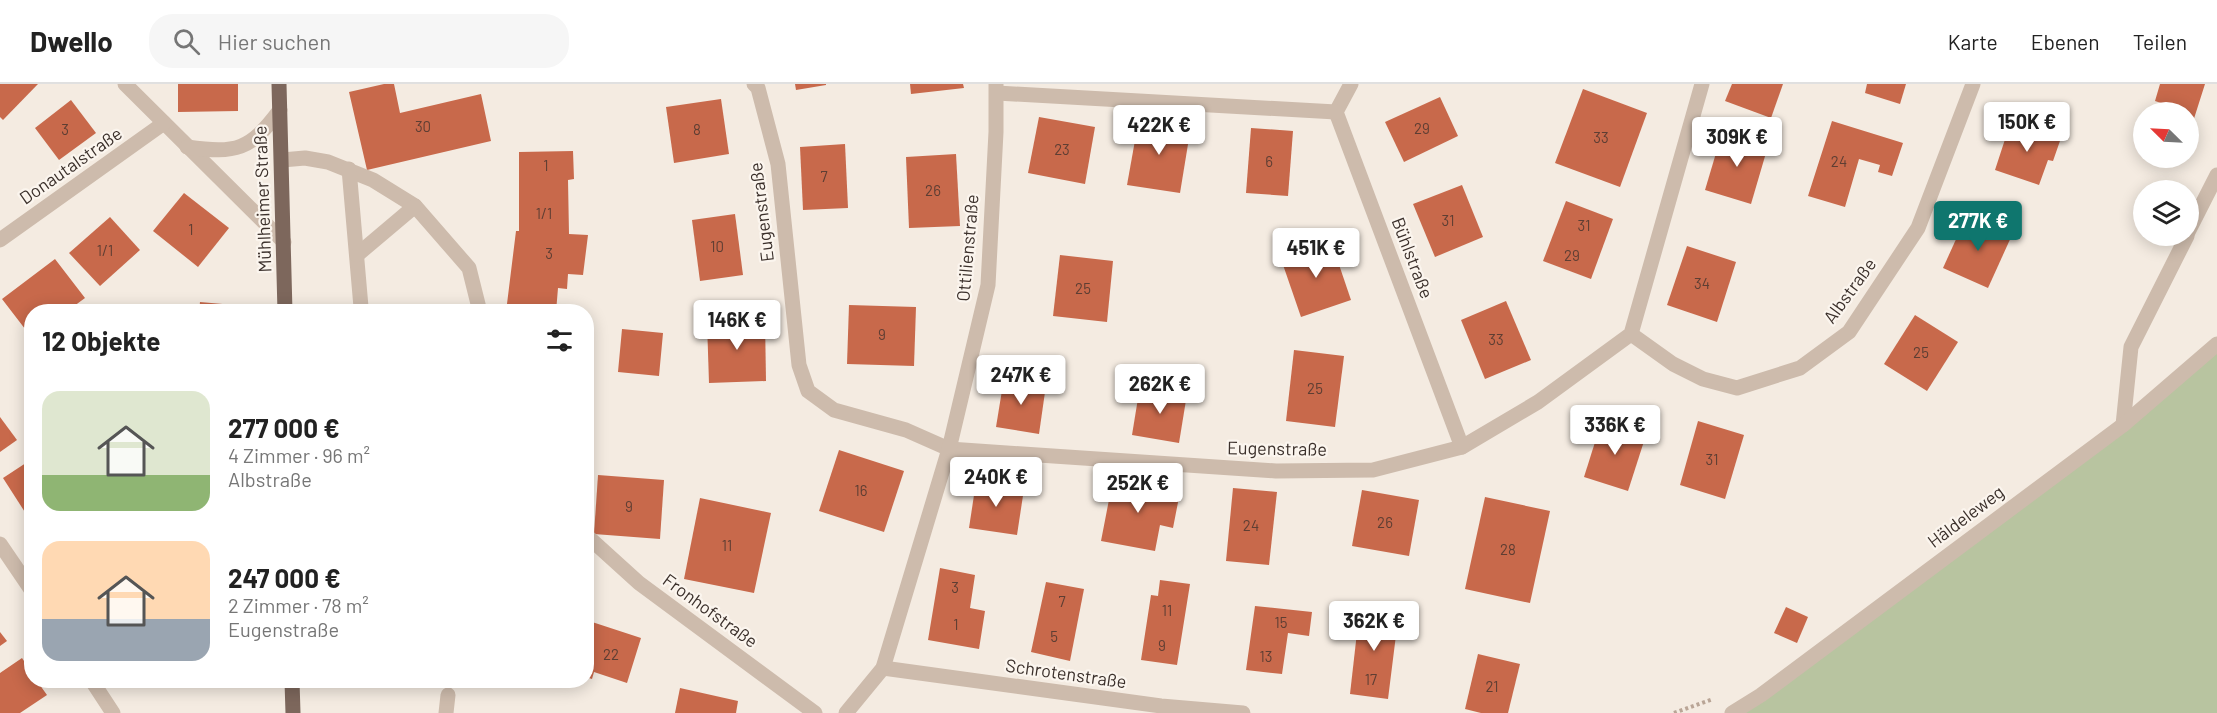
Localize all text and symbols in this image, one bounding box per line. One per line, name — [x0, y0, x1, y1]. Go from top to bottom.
search box — [149, 14, 569, 68]
text: Dwello — [30, 24, 113, 58]
icon: search — [170, 25, 203, 58]
text: Hier suchen — [218, 28, 331, 54]
text: Karte — [1948, 29, 1998, 54]
text: Ebenen — [2031, 29, 2100, 54]
text: Teilen — [2133, 29, 2187, 54]
pin: 150K € — [1978, 102, 2076, 153]
north arrow — [2133, 102, 2199, 168]
map controls — [2133, 102, 2199, 246]
pin: 422K € — [1110, 105, 1208, 156]
text: 150K € — [1998, 109, 2056, 133]
text: 422K € — [1127, 112, 1191, 136]
house number: 30 — [415, 117, 431, 135]
pin: 309K € — [1688, 117, 1786, 168]
house number: 29 — [1414, 119, 1430, 137]
house number: 3 — [61, 120, 69, 138]
house number: 8 — [693, 120, 701, 138]
street label: Donautalstraße — [15, 122, 126, 209]
text: 309K € — [1706, 124, 1768, 148]
street label: Mühlheimer Straße — [248, 125, 276, 273]
house number: 33 — [1593, 128, 1609, 146]
house number: 23 — [1054, 140, 1070, 158]
house number: 6 — [1265, 152, 1273, 170]
house number: 24 — [1831, 152, 1847, 170]
house number: 1 — [543, 156, 549, 174]
street label: Eugenstraße — [744, 161, 778, 263]
house number: 7 — [820, 167, 828, 185]
button: layers — [2133, 180, 2199, 246]
house number: 26 — [925, 181, 941, 199]
street label: Ottilienstraße — [951, 193, 983, 302]
pin: 277K € — [1929, 201, 2027, 252]
house number: 1/1 — [536, 204, 552, 222]
text: 277K € — [1948, 208, 2008, 232]
house number: 31 — [1442, 211, 1454, 229]
street label: Bühlstraße — [1387, 214, 1438, 301]
house number: 31 — [1578, 216, 1590, 234]
house number: 1 — [188, 220, 194, 238]
pin: 451K € — [1267, 228, 1365, 279]
text: 451K € — [1287, 235, 1345, 259]
house number: 10 — [710, 237, 724, 255]
house number: 1/1 — [97, 241, 113, 259]
house number: 3 — [545, 244, 553, 262]
house number: 29 — [1564, 246, 1580, 264]
street label: Albstraße — [1818, 253, 1880, 327]
house number: 34 — [1694, 274, 1710, 292]
house number: 25 — [1075, 279, 1091, 297]
pin: 146K € — [688, 300, 786, 351]
text: 146K € — [707, 307, 767, 331]
icon: filters — [543, 324, 576, 357]
text: 12 Objekte — [42, 325, 160, 356]
house number: 9 — [878, 325, 886, 343]
house number: 33 — [1488, 330, 1504, 348]
house number: 25 — [1913, 343, 1929, 361]
pin: 247K € — [972, 355, 1070, 406]
text: 247K € — [991, 362, 1051, 386]
pin: 262K € — [1111, 364, 1209, 415]
text: 262K € — [1129, 371, 1191, 395]
house number: 25 — [1307, 379, 1323, 397]
pin: 336K € — [1566, 405, 1664, 456]
text: 277 000 € — [228, 412, 340, 443]
text: 336K € — [1584, 412, 1646, 436]
icon: home — [90, 415, 162, 487]
street label: Eugenstraße — [1227, 436, 1327, 460]
text: 4 Zimmer · 96 m² — [228, 443, 370, 467]
house number: 31 — [1706, 450, 1718, 468]
pin: 240K € — [947, 457, 1045, 508]
pin: 252K € — [1089, 463, 1187, 514]
text: 240K € — [964, 464, 1028, 488]
text: Albstraße — [228, 467, 312, 491]
text: 252K € — [1107, 470, 1169, 494]
street label: Häldeleweg — [1923, 480, 2008, 552]
house number: 16 — [855, 481, 867, 499]
house number: 9 — [625, 497, 633, 515]
house number: 26 — [1377, 513, 1393, 531]
house number: 24 — [1243, 516, 1259, 534]
house number: 11 — [722, 536, 732, 554]
house number: 28 — [1500, 540, 1516, 558]
text: 247 000 € — [228, 562, 341, 593]
icon: home — [90, 565, 162, 637]
street label: Fronhofstraße — [659, 568, 762, 652]
house number: 3 — [951, 578, 959, 596]
house number: 7 — [1058, 592, 1066, 610]
text: 2 Zimmer · 78 m² — [228, 593, 369, 617]
house number: 11 — [1162, 601, 1172, 619]
pin: 362K € — [1325, 601, 1423, 652]
text: 362K € — [1343, 608, 1405, 632]
house number: 15 — [1275, 613, 1287, 631]
house number: 1 — [953, 615, 959, 633]
text: Eugenstraße — [228, 617, 339, 641]
house number: 5 — [1050, 627, 1058, 645]
house number: 9 — [1158, 636, 1166, 654]
house number: 22 — [603, 645, 619, 663]
house number: 13 — [1260, 647, 1272, 665]
street label: Schrotenstraße — [1004, 654, 1128, 692]
house number: 17 — [1365, 670, 1377, 688]
house number: 21 — [1485, 677, 1499, 695]

